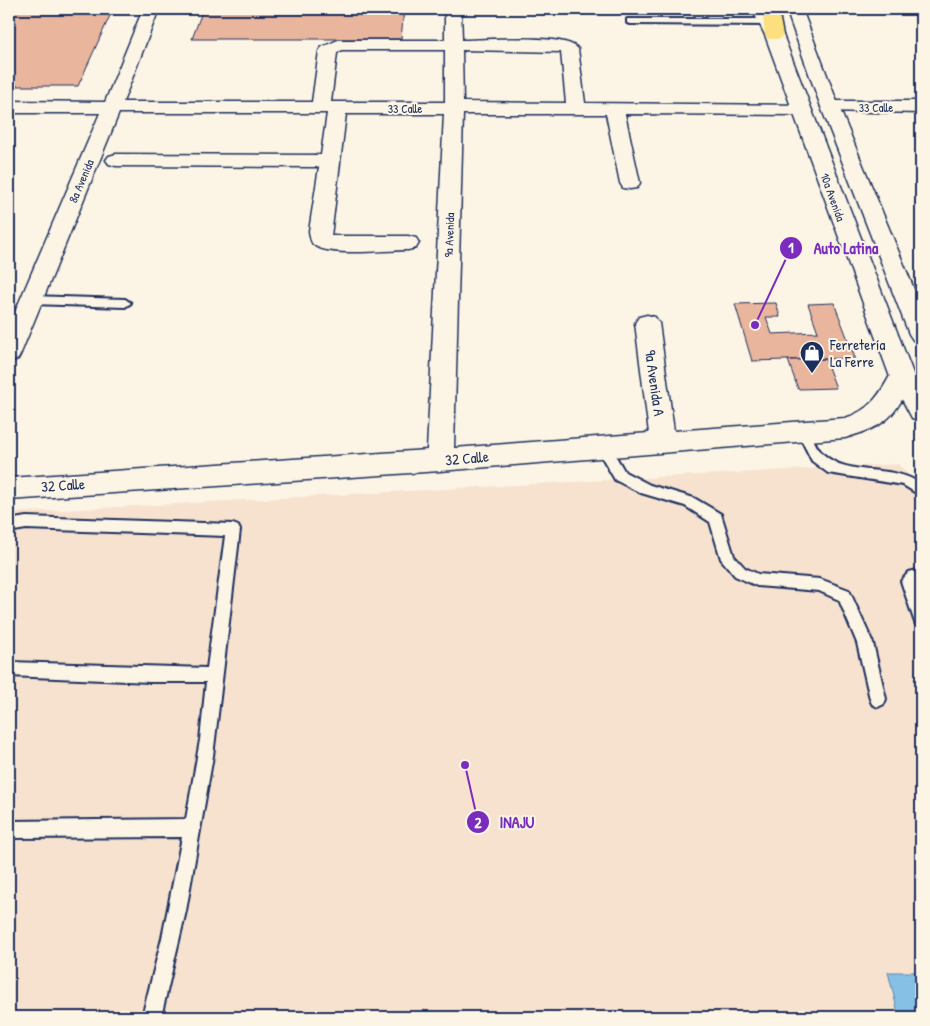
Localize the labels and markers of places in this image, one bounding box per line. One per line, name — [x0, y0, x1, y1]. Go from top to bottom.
callout: Auto Latina — [778, 233, 888, 264]
place label: Ferretería La Ferre — [829, 334, 885, 372]
shop icon: Ferretería La Ferre — [799, 340, 825, 374]
callout: INAJU — [465, 807, 545, 838]

